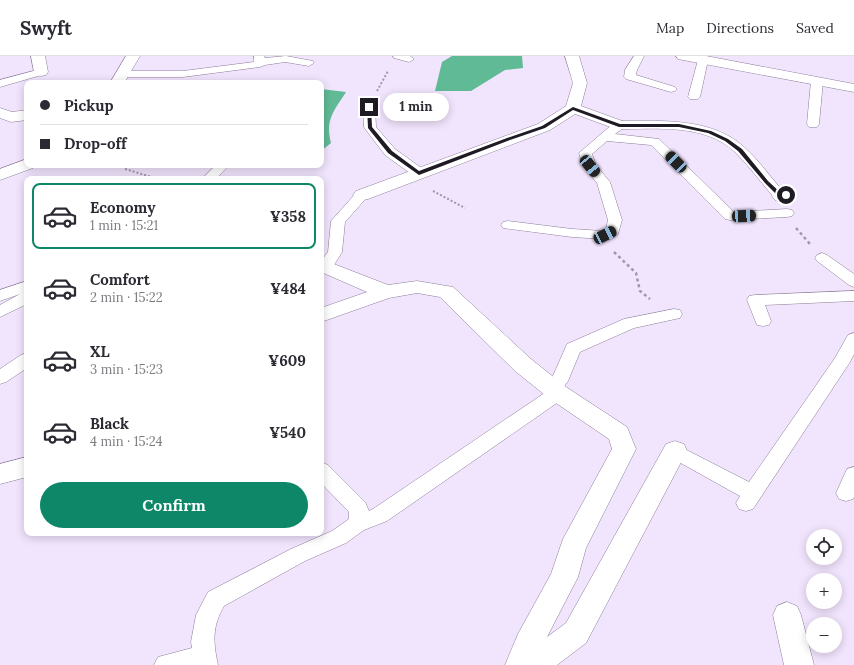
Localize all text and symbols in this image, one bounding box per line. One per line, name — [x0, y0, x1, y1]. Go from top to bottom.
text: Swyft — [20, 16, 72, 40]
text: Map — [656, 19, 684, 37]
text: Directions — [706, 19, 774, 37]
text: Saved — [796, 19, 834, 37]
callout: 1 min — [383, 93, 449, 121]
text: Pickup — [64, 96, 113, 115]
route end — [360, 98, 378, 116]
text: 1 min — [399, 98, 433, 115]
text: Drop-off — [64, 134, 126, 153]
car — [663, 149, 689, 175]
car — [578, 153, 602, 179]
route start — [777, 186, 795, 204]
icon: car — [42, 198, 78, 234]
text: Economy — [90, 198, 155, 217]
text: ¥358 — [270, 207, 306, 226]
car — [732, 209, 756, 223]
text: 1 min · 15:21 — [90, 217, 158, 234]
car — [592, 224, 618, 246]
icon: car — [42, 270, 78, 306]
text: Comfort — [90, 270, 150, 289]
text: ¥484 — [270, 279, 306, 298]
text: 2 min · 15:22 — [90, 289, 163, 306]
icon: car — [42, 342, 78, 378]
text: XL — [90, 342, 110, 361]
text: ¥609 — [268, 351, 306, 370]
text: 3 min · 15:23 — [90, 361, 163, 378]
icon: car — [42, 414, 78, 450]
text: Black — [90, 414, 129, 433]
text: ¥540 — [269, 423, 306, 442]
text: 4 min · 15:24 — [90, 433, 163, 450]
button: Confirm — [40, 482, 308, 528]
map controls — [806, 529, 842, 653]
button: locate — [806, 529, 842, 565]
button: + — [806, 573, 842, 609]
button: − — [806, 617, 842, 653]

